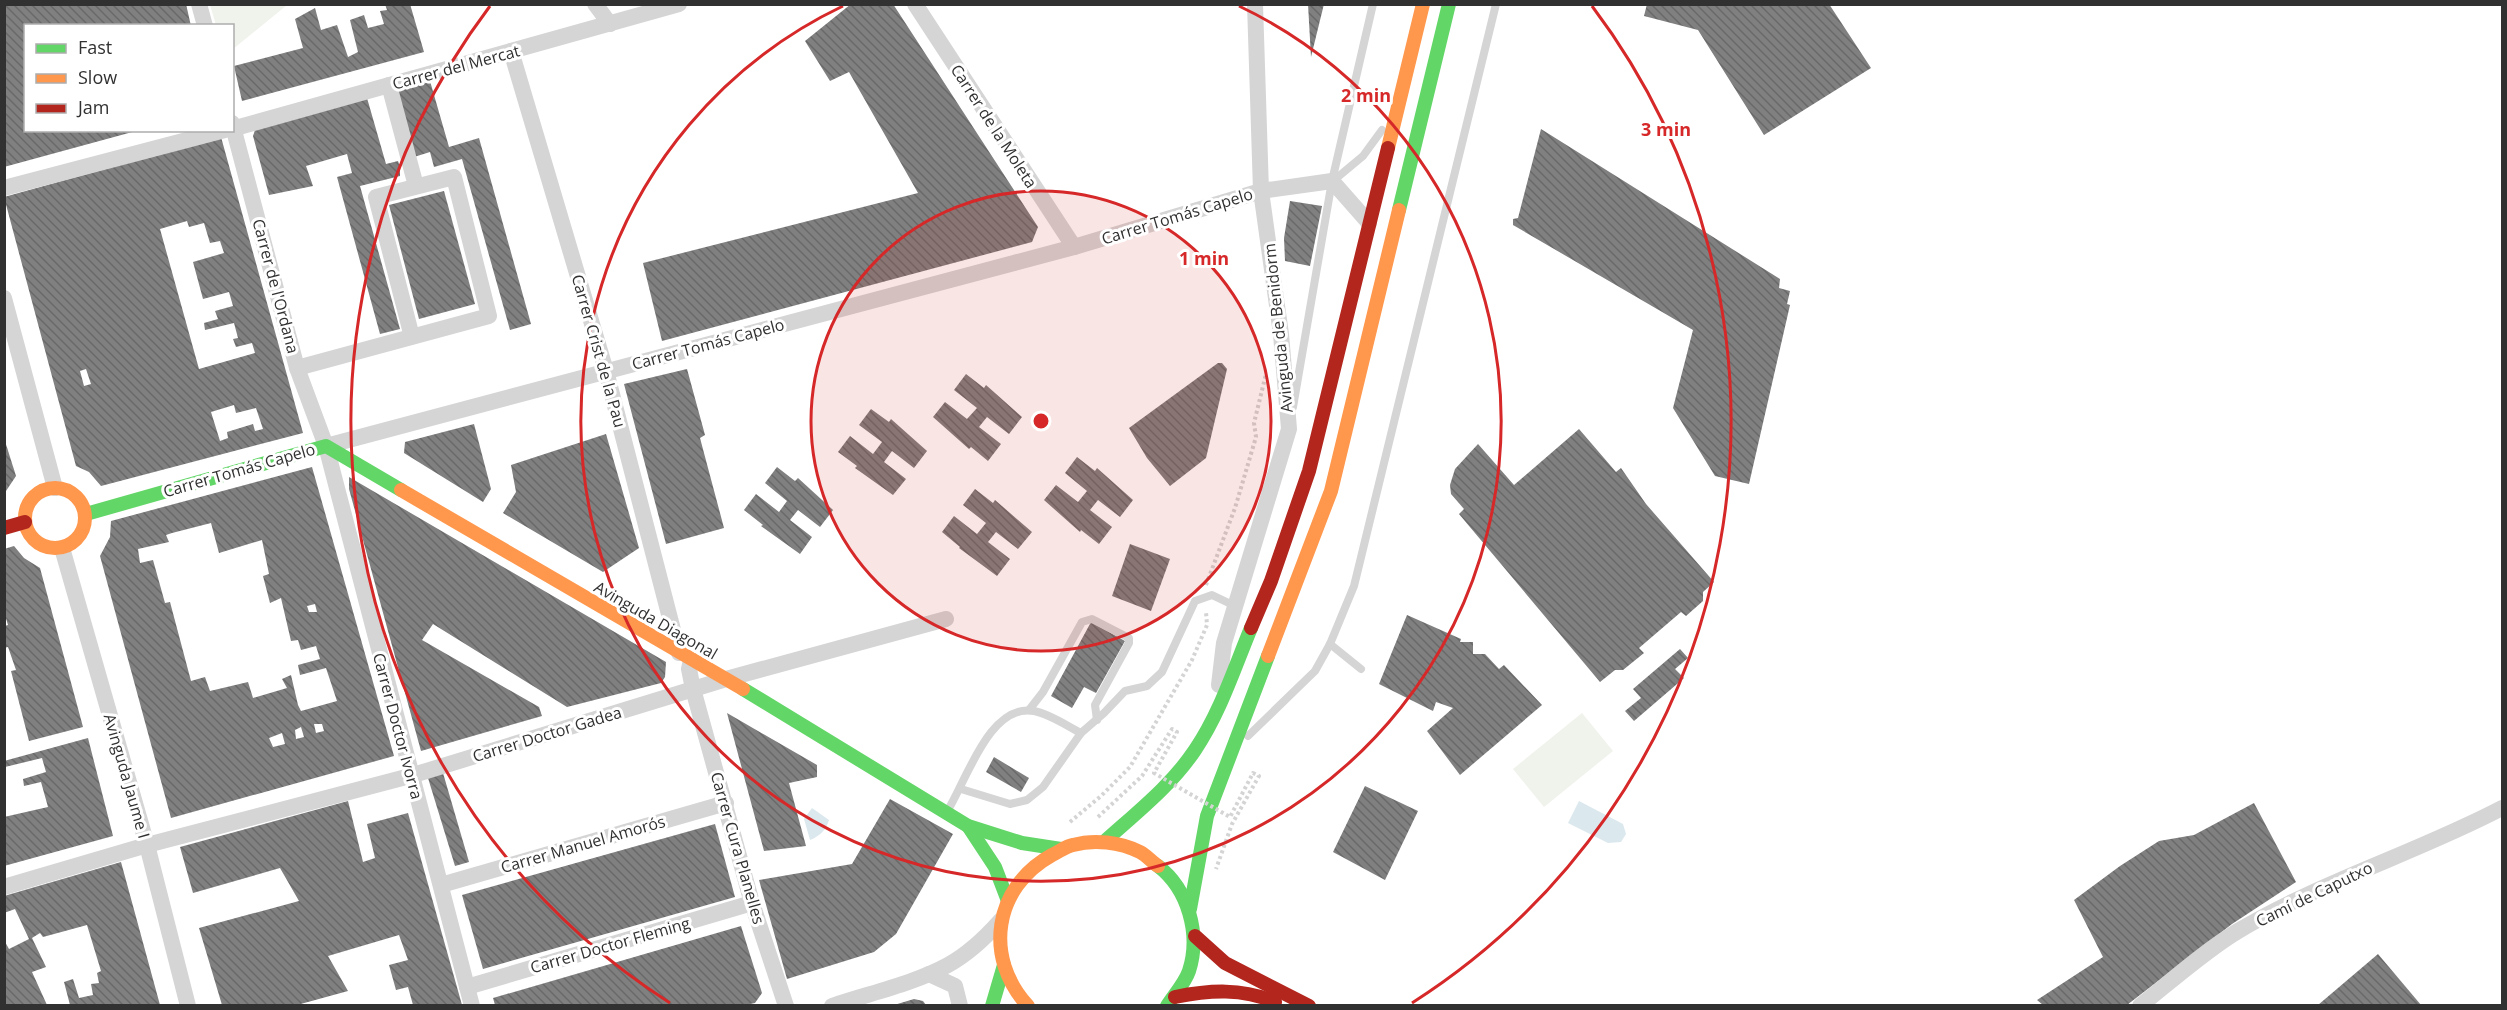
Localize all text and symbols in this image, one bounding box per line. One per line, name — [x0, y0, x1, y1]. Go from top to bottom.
legend — [24, 24, 234, 132]
text: Fast — [78, 35, 112, 59]
street label: Carrer del Mercat — [390, 39, 522, 95]
street label: Carrer de la Moleta — [946, 60, 1042, 192]
text: Slow — [78, 65, 117, 89]
text: 2 min — [1341, 83, 1391, 107]
text: Jam — [76, 95, 110, 119]
text: 3 min — [1641, 117, 1691, 141]
street label: Carrer Tomás Capelo — [1099, 183, 1255, 249]
street label: Carrer de l'Ordana — [247, 216, 305, 356]
street label: Avinguda de Benidorm — [1258, 242, 1298, 414]
text: 1 min — [1179, 246, 1229, 270]
street label: Carrer Crist de la Pau — [567, 272, 631, 430]
street label: Carrer Tomás Capelo — [629, 313, 787, 375]
centre of rings — [1031, 411, 1051, 431]
street label: Carrer Tomás Capelo — [160, 438, 318, 502]
street label: Avinguda Diagonal — [590, 576, 722, 664]
street label: Carrer Doctor Ivorra — [368, 650, 428, 802]
street label: Carrer Doctor Gadea — [470, 701, 624, 767]
street label: Avinguda Jaume I — [99, 711, 155, 841]
street label: Carrer Cura Planelles — [706, 769, 770, 927]
street label: Carrer Manuel Amorós — [498, 810, 668, 878]
street label: Camí de Caputxo — [2252, 856, 2376, 932]
street label: Carrer Doctor Fleming — [528, 912, 693, 978]

